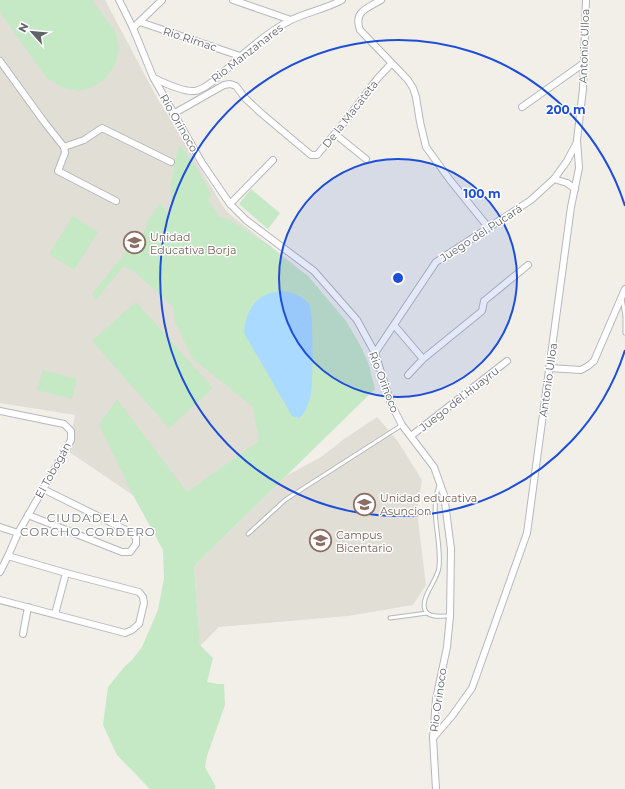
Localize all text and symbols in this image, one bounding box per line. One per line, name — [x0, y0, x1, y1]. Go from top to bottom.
street label: Antonio Ulloa — [576, 8, 592, 84]
north arrow — [12, 12, 52, 52]
text: N — [15, 20, 31, 35]
street label: Rio Manzanares — [208, 20, 286, 85]
street label: Rio Rimac — [161, 24, 219, 54]
street label: De la Macateta — [319, 77, 381, 151]
street label: Rio Orinoco — [157, 92, 201, 155]
text: 200 m — [546, 102, 586, 117]
text: 100 m — [464, 186, 500, 201]
street label: Juego del Pucará — [436, 201, 525, 265]
school or university icon: Unidad Educativa Borja — [121, 230, 147, 256]
place label: Unidad Educativa Borja — [150, 230, 236, 257]
centre of rings — [391, 271, 405, 285]
street label: Antonio Ulloa — [536, 342, 560, 418]
street label: Rio Orinoco — [366, 349, 402, 415]
street label: Juego del Huayru — [416, 364, 502, 435]
street label: El Tobogán — [32, 440, 74, 500]
school or university icon: Unidad educativa Asuncion — [352, 491, 378, 517]
place label: Unidad educativa Asuncion — [380, 491, 477, 518]
district label: CIUDADELA CORCHO CORDERO — [20, 510, 156, 539]
school or university icon: Campus Bicentario — [307, 528, 333, 554]
place label: Campus Bicentario — [336, 528, 392, 555]
street label: Rio Orinoco — [427, 667, 449, 733]

